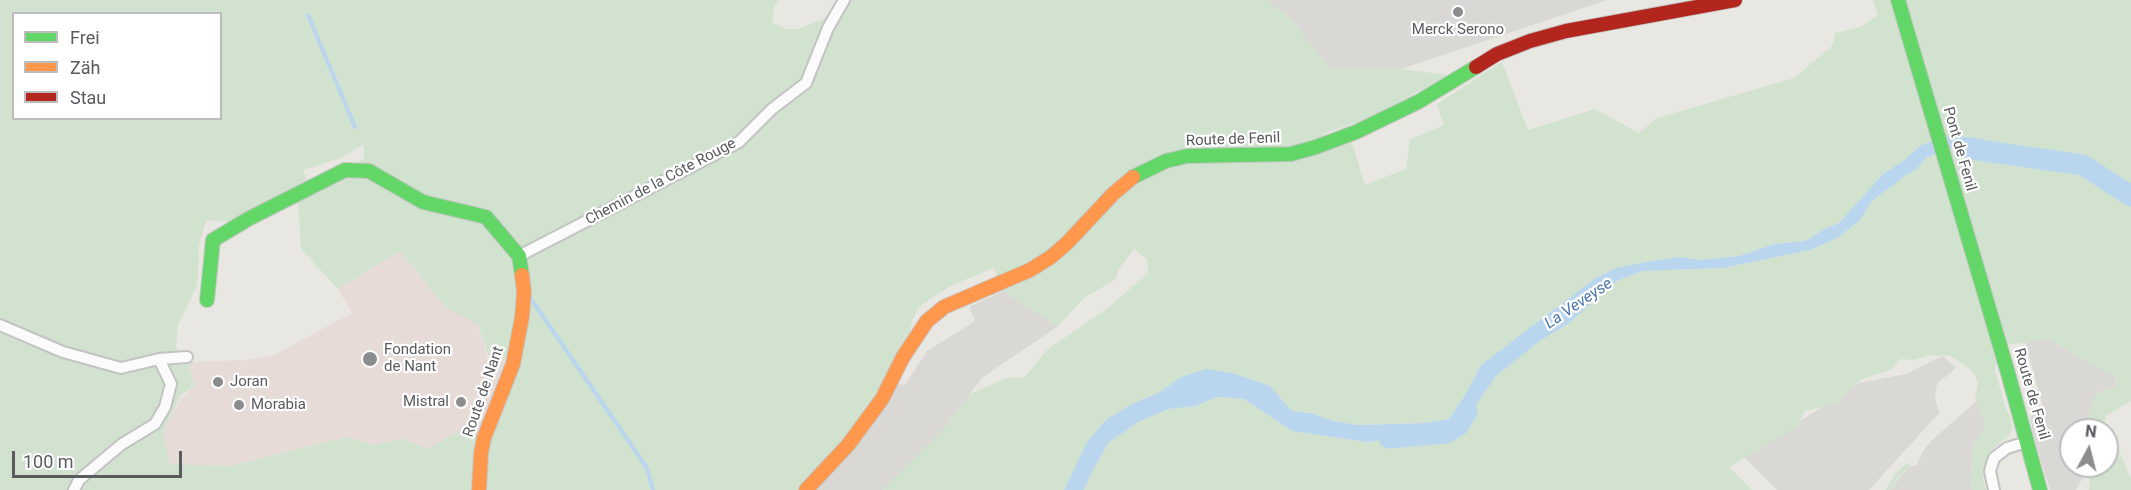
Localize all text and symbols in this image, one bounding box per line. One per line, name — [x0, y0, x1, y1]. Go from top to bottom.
marker: Merck Serono — [1451, 5, 1465, 19]
legend — [12, 12, 222, 120]
place label: Merck Serono — [1412, 21, 1504, 39]
text: Frei — [70, 27, 100, 48]
text: Zäh — [70, 57, 101, 78]
text: Stau — [70, 87, 106, 108]
street label: Pont de Fenil — [1938, 105, 1980, 193]
street label: Route de Fenil — [1185, 129, 1281, 151]
street label: Chemin de la Côte Rouge — [583, 135, 739, 229]
water label: La Veveyse — [1542, 274, 1616, 334]
place label: Fondation de Nant — [384, 341, 451, 376]
street label: Route de Nant — [460, 344, 508, 440]
street label: Route de Fenil — [2009, 346, 2053, 442]
marker: Fondation de Nant — [361, 350, 379, 368]
place label: Joran — [230, 373, 268, 391]
marker: Joran — [211, 375, 225, 389]
place label: Mistral — [403, 393, 449, 411]
marker: Mistral — [454, 395, 468, 409]
place label: Morabia — [251, 396, 306, 414]
marker: Morabia — [232, 398, 246, 412]
north arrow — [2059, 418, 2119, 478]
text: N — [2084, 422, 2098, 442]
scale bar — [15, 439, 184, 477]
text: 100 m — [23, 451, 74, 472]

